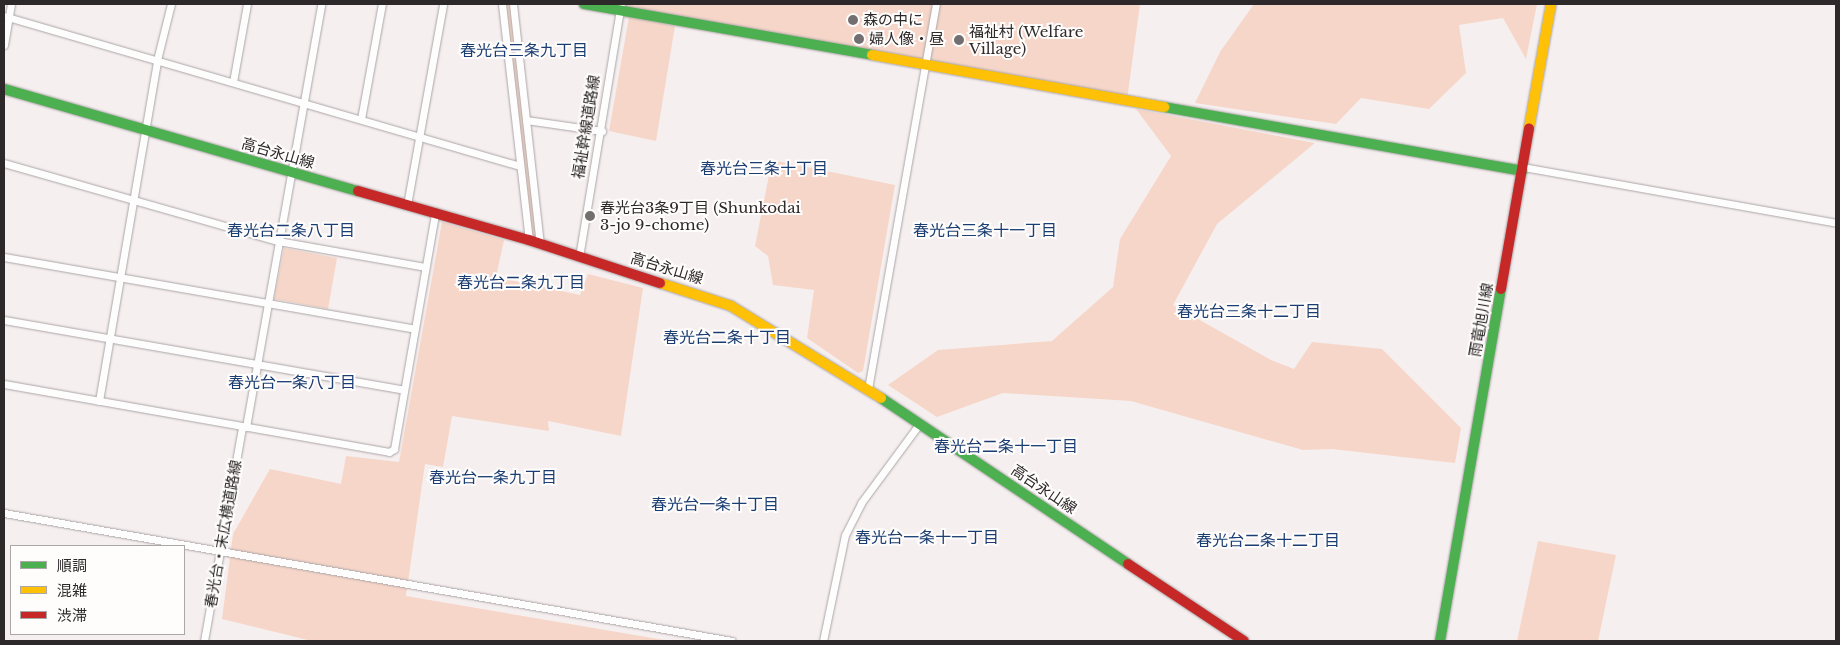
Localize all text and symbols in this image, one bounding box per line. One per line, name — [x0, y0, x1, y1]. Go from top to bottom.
place label: 森の中に — [863, 11, 923, 29]
marker: 森の中に — [847, 14, 859, 26]
place label: 福祉村 (Welfare Village) — [969, 22, 1083, 57]
place label: 婦人像・昼 — [869, 30, 944, 48]
marker: 婦人像・昼 — [853, 33, 865, 45]
marker: 福祉村 (Welfare Village) — [953, 34, 965, 46]
district label: 春光台三条九丁目 — [460, 40, 588, 60]
street label: 福祉幹線道路線 — [569, 74, 603, 180]
street label: 高台永山線 — [239, 134, 317, 172]
district label: 春光台三条十丁目 — [700, 158, 828, 178]
place label: 春光台3条9丁目 (Shunkodai 3-jo 9-chome) — [600, 198, 800, 233]
marker: 春光台3条9丁目 (Shunkodai 3-jo 9-chome) — [584, 210, 596, 222]
district label: 春光台二条八丁目 — [227, 220, 355, 240]
district label: 春光台三条十一丁目 — [913, 220, 1057, 240]
street label: 高台永山線 — [629, 248, 705, 288]
district label: 春光台二条九丁目 — [457, 272, 585, 292]
street label: 雨竜旭川線 — [1466, 282, 1496, 358]
district label: 春光台三条十二丁目 — [1177, 301, 1321, 321]
district label: 春光台二条十丁目 — [663, 327, 791, 347]
district label: 春光台一条八丁目 — [228, 372, 356, 392]
district label: 春光台二条十一丁目 — [934, 436, 1078, 456]
street label: 春光台・末広横道路線 — [201, 459, 245, 609]
street label: 高台永山線 — [1008, 461, 1080, 517]
district label: 春光台一条九丁目 — [429, 467, 557, 487]
district label: 春光台一条十丁目 — [651, 494, 779, 514]
district label: 春光台一条十一丁目 — [855, 527, 999, 547]
district label: 春光台二条十二丁目 — [1196, 530, 1340, 550]
legend — [10, 545, 185, 635]
text: 順調 — [57, 556, 87, 575]
text: 混雑 — [57, 581, 87, 600]
text: 渋滞 — [57, 606, 87, 625]

